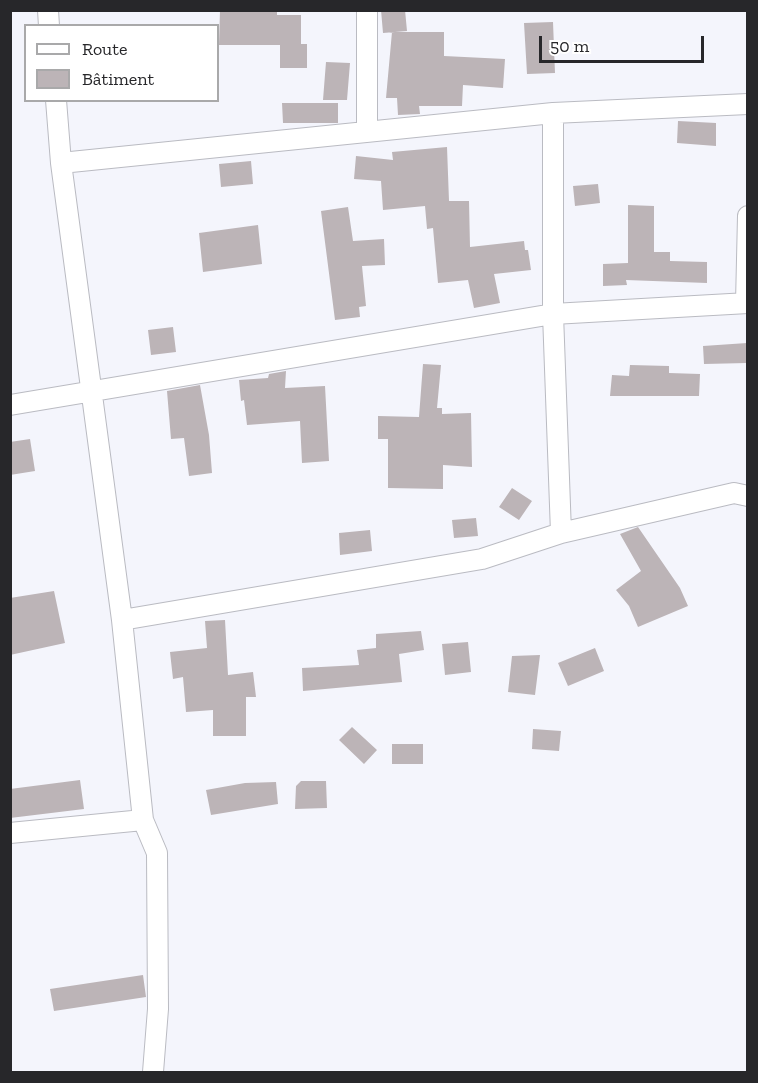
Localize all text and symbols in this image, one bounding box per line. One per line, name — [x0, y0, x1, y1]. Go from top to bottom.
legend — [24, 24, 219, 102]
scale bar — [542, 24, 707, 62]
text: 50 m — [550, 35, 589, 57]
text: Route — [82, 38, 127, 60]
text: Bâtiment — [82, 68, 154, 90]

